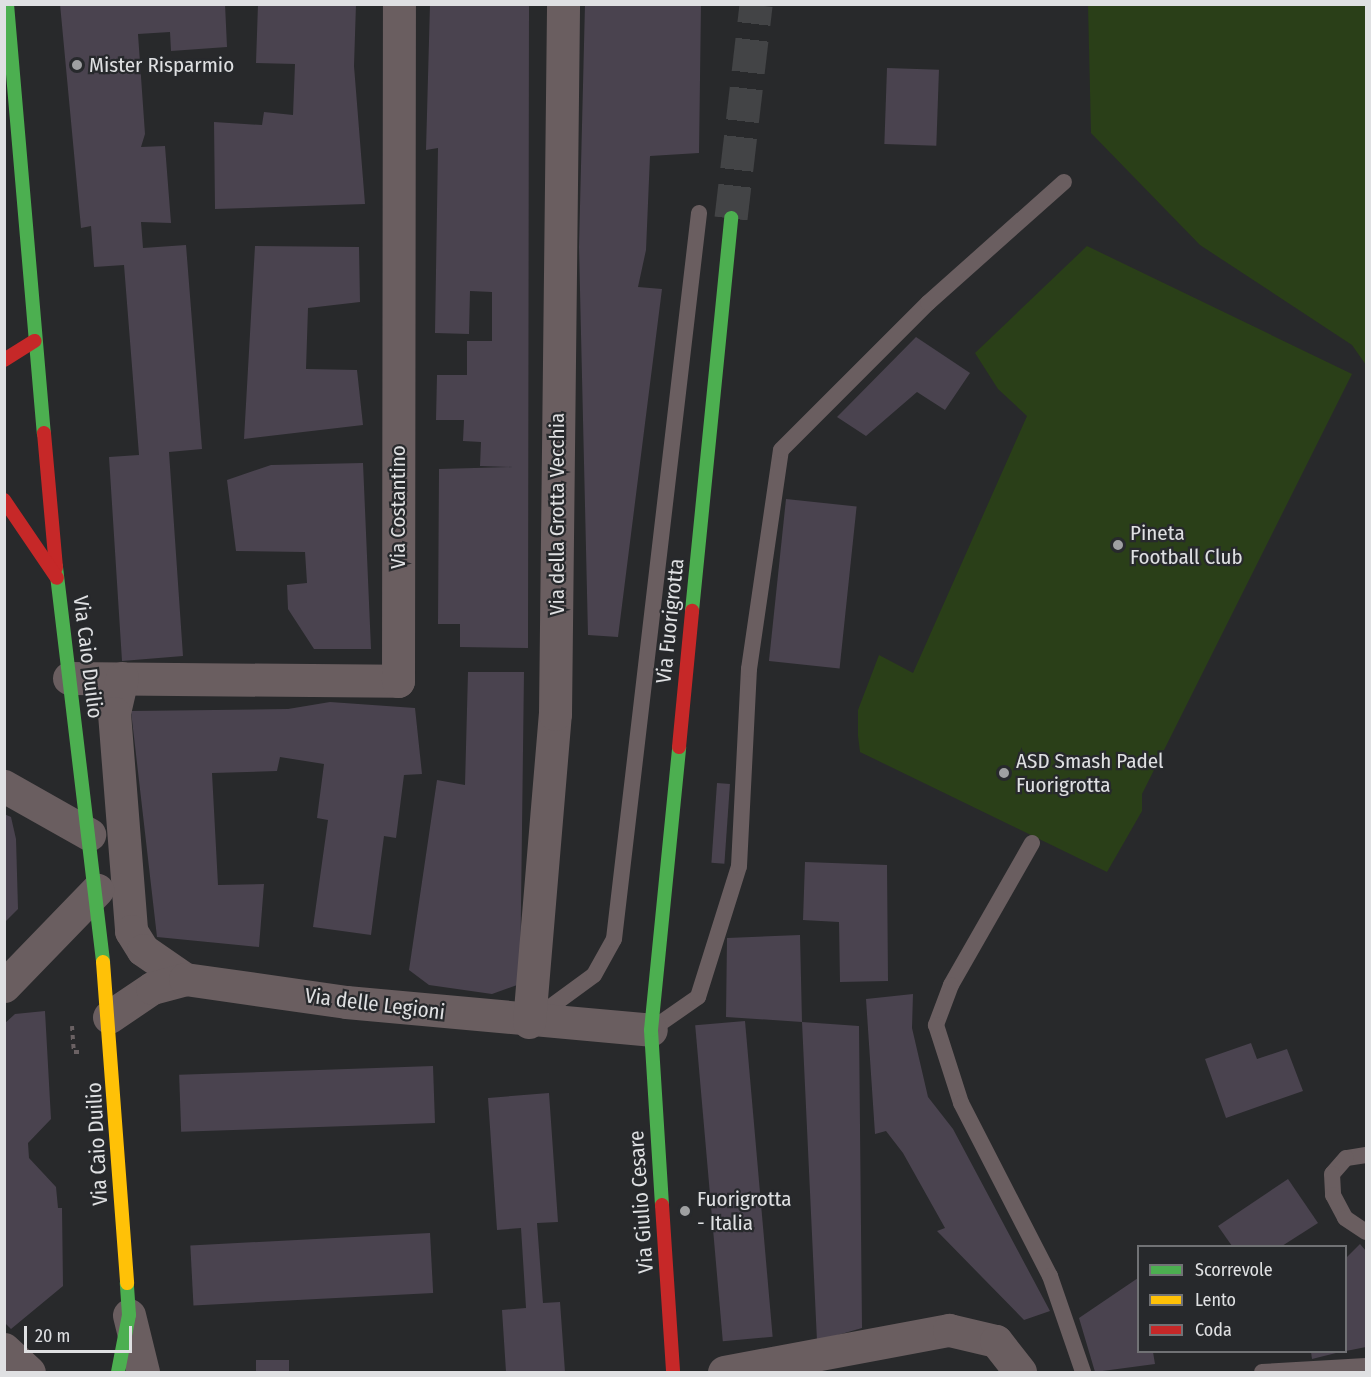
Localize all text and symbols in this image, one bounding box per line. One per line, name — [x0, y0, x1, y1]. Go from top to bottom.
place label: Mister Risparmio — [89, 52, 234, 78]
marker: Mister Risparmio — [70, 58, 84, 72]
street label: Via della Grotta Vecchia — [544, 413, 570, 615]
street label: Via Costantino — [385, 445, 411, 569]
place label: Pineta Football Club — [1130, 520, 1243, 570]
marker: Pineta Football Club — [1111, 538, 1125, 552]
street label: Via Fuorigrotta — [651, 557, 689, 685]
street label: Via Caio Duilio — [68, 594, 108, 720]
place label: ASD Smash Padel Fuorigrotta — [1016, 748, 1164, 798]
marker: ASD Smash Padel Fuorigrotta — [997, 766, 1011, 780]
street label: Via delle Legioni — [304, 983, 446, 1025]
street label: Via Caio Duilio — [81, 1082, 113, 1206]
street label: Via Giulio Cesare — [623, 1130, 659, 1274]
place label: Fuorigrotta - Italia — [697, 1186, 792, 1236]
marker: Fuorigrotta - Italia — [678, 1204, 692, 1218]
legend — [1137, 1245, 1347, 1353]
text: Scorrevole — [1195, 1259, 1273, 1281]
text: Lento — [1195, 1289, 1236, 1311]
scale bar — [27, 1314, 135, 1352]
text: Coda — [1195, 1319, 1232, 1341]
text: 20 m — [35, 1325, 70, 1347]

